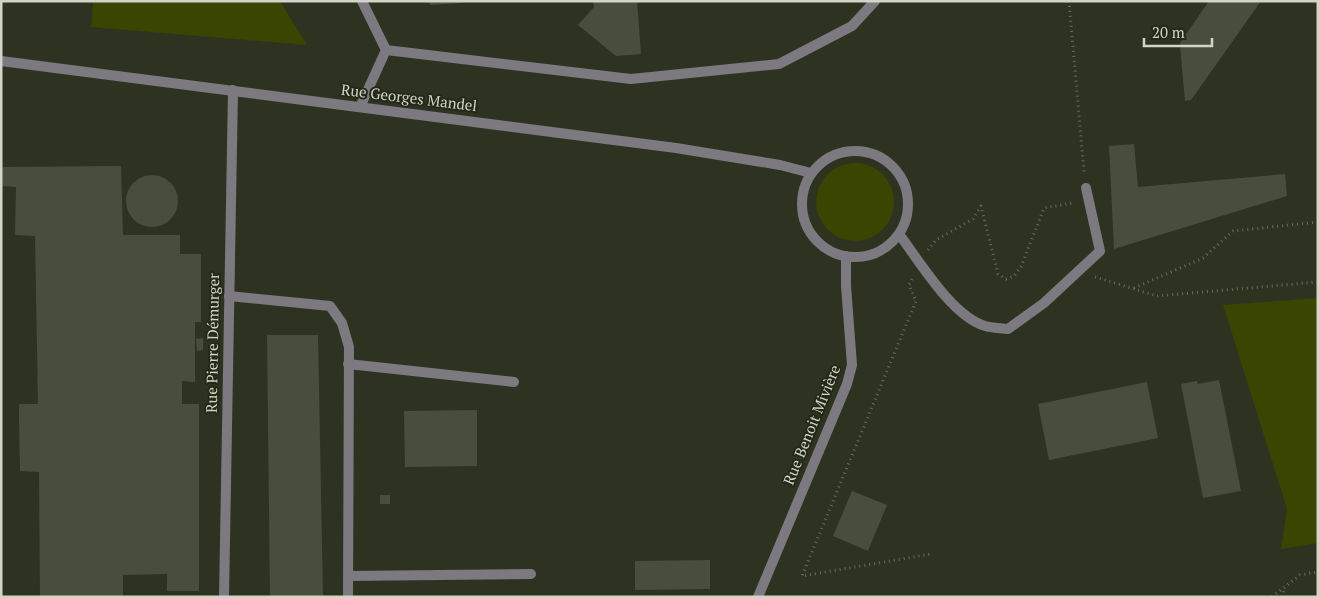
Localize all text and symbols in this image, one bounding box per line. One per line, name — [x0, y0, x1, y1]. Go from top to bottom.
scale bar — [1144, 15, 1212, 47]
text: 20 m — [1152, 22, 1185, 42]
street label: Rue Georges Mandel — [340, 79, 478, 115]
street label: Rue Pierre Démurger — [201, 273, 223, 413]
street label: Rue Benoit Mivière — [778, 362, 844, 488]

